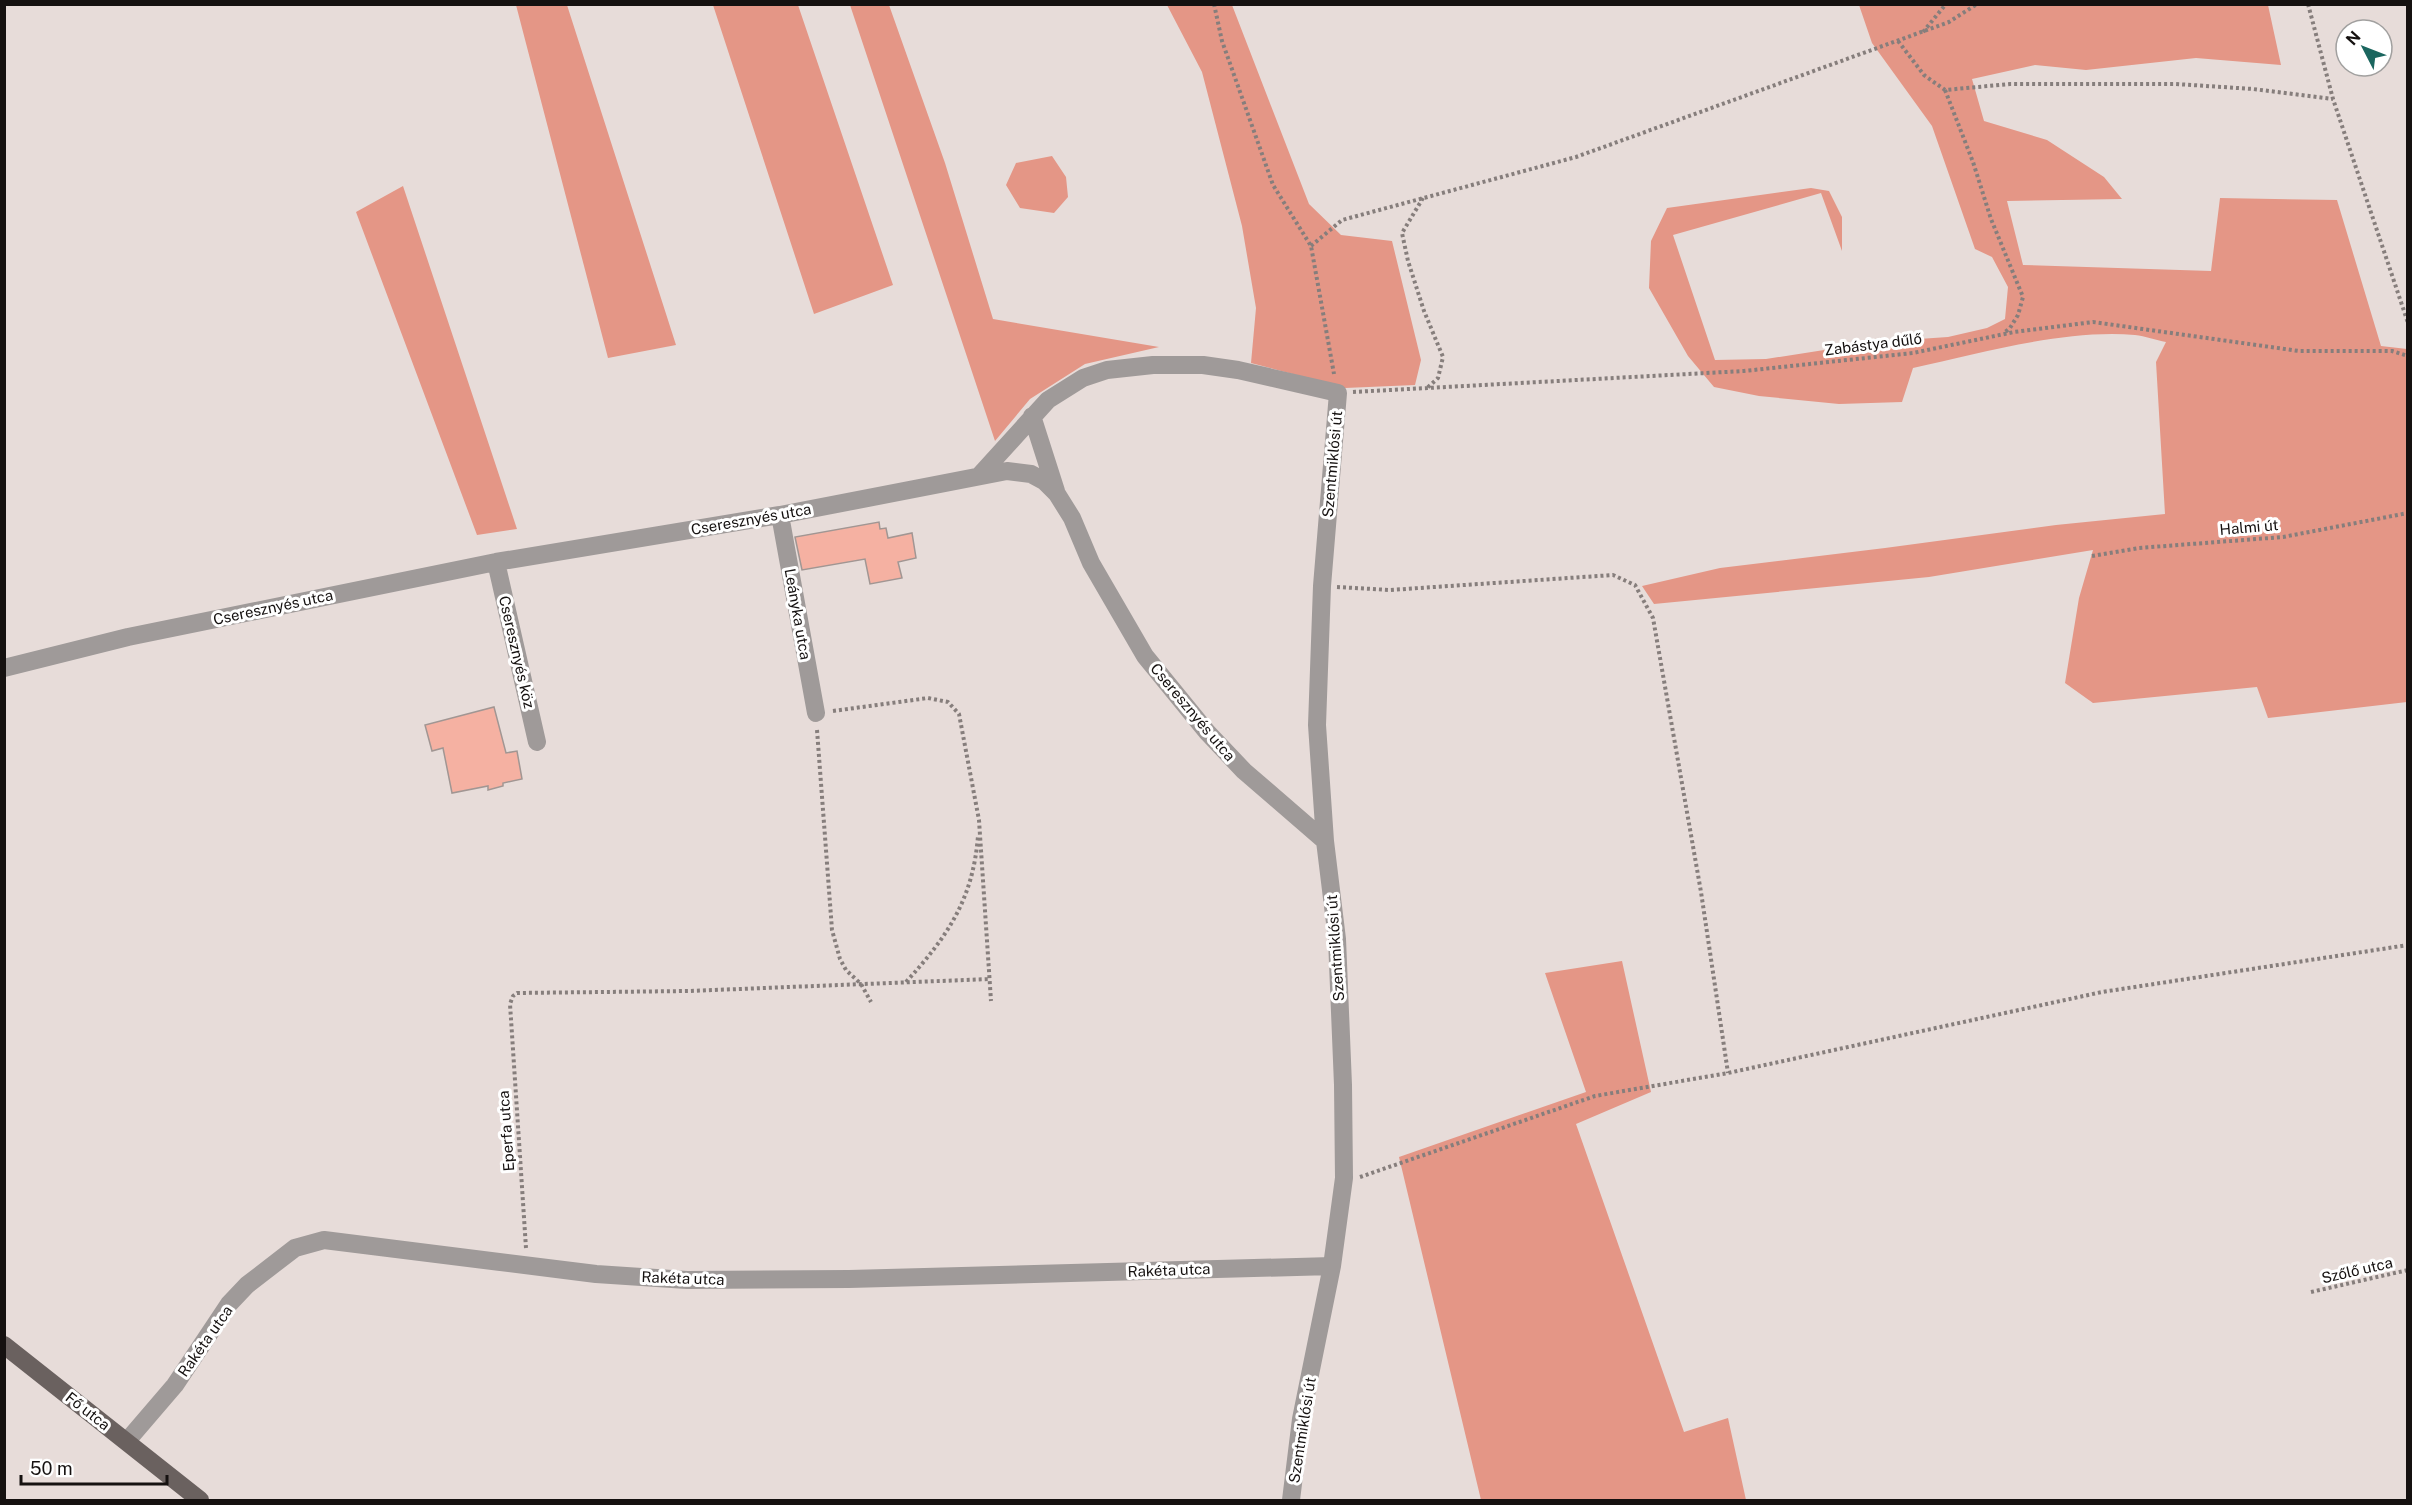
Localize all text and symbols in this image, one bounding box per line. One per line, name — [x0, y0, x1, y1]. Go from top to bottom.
north arrow — [2334, 18, 2394, 78]
text: N — [2342, 27, 2364, 49]
street label: Zabástya dűlő — [1823, 330, 1923, 358]
street label: Szentmiklósi út — [1319, 410, 1345, 518]
street label: Cseresznyés utca — [689, 500, 813, 538]
street label: Halmi út — [2219, 516, 2279, 538]
street label: Leányka utca — [782, 567, 814, 661]
street label: Cseresznyés utca — [212, 586, 334, 628]
street label: Cseresznyés köz — [496, 594, 538, 710]
street label: Cseresznyés utca — [1147, 660, 1239, 764]
street label: Szentmiklósi út — [1323, 894, 1347, 1002]
street label: Eperfa utca — [495, 1090, 517, 1172]
street label: Szőlő utca — [2320, 1254, 2394, 1286]
street label: Rakéta utca — [1127, 1260, 1211, 1280]
street label: Rakéta utca — [641, 1268, 725, 1288]
street label: Rakéta utca — [174, 1302, 236, 1380]
street label: Szentmiklósi út — [1285, 1376, 1319, 1484]
street label: Fő utca — [63, 1388, 113, 1434]
scale bar — [21, 1448, 166, 1486]
text: 50 m — [30, 1458, 73, 1479]

